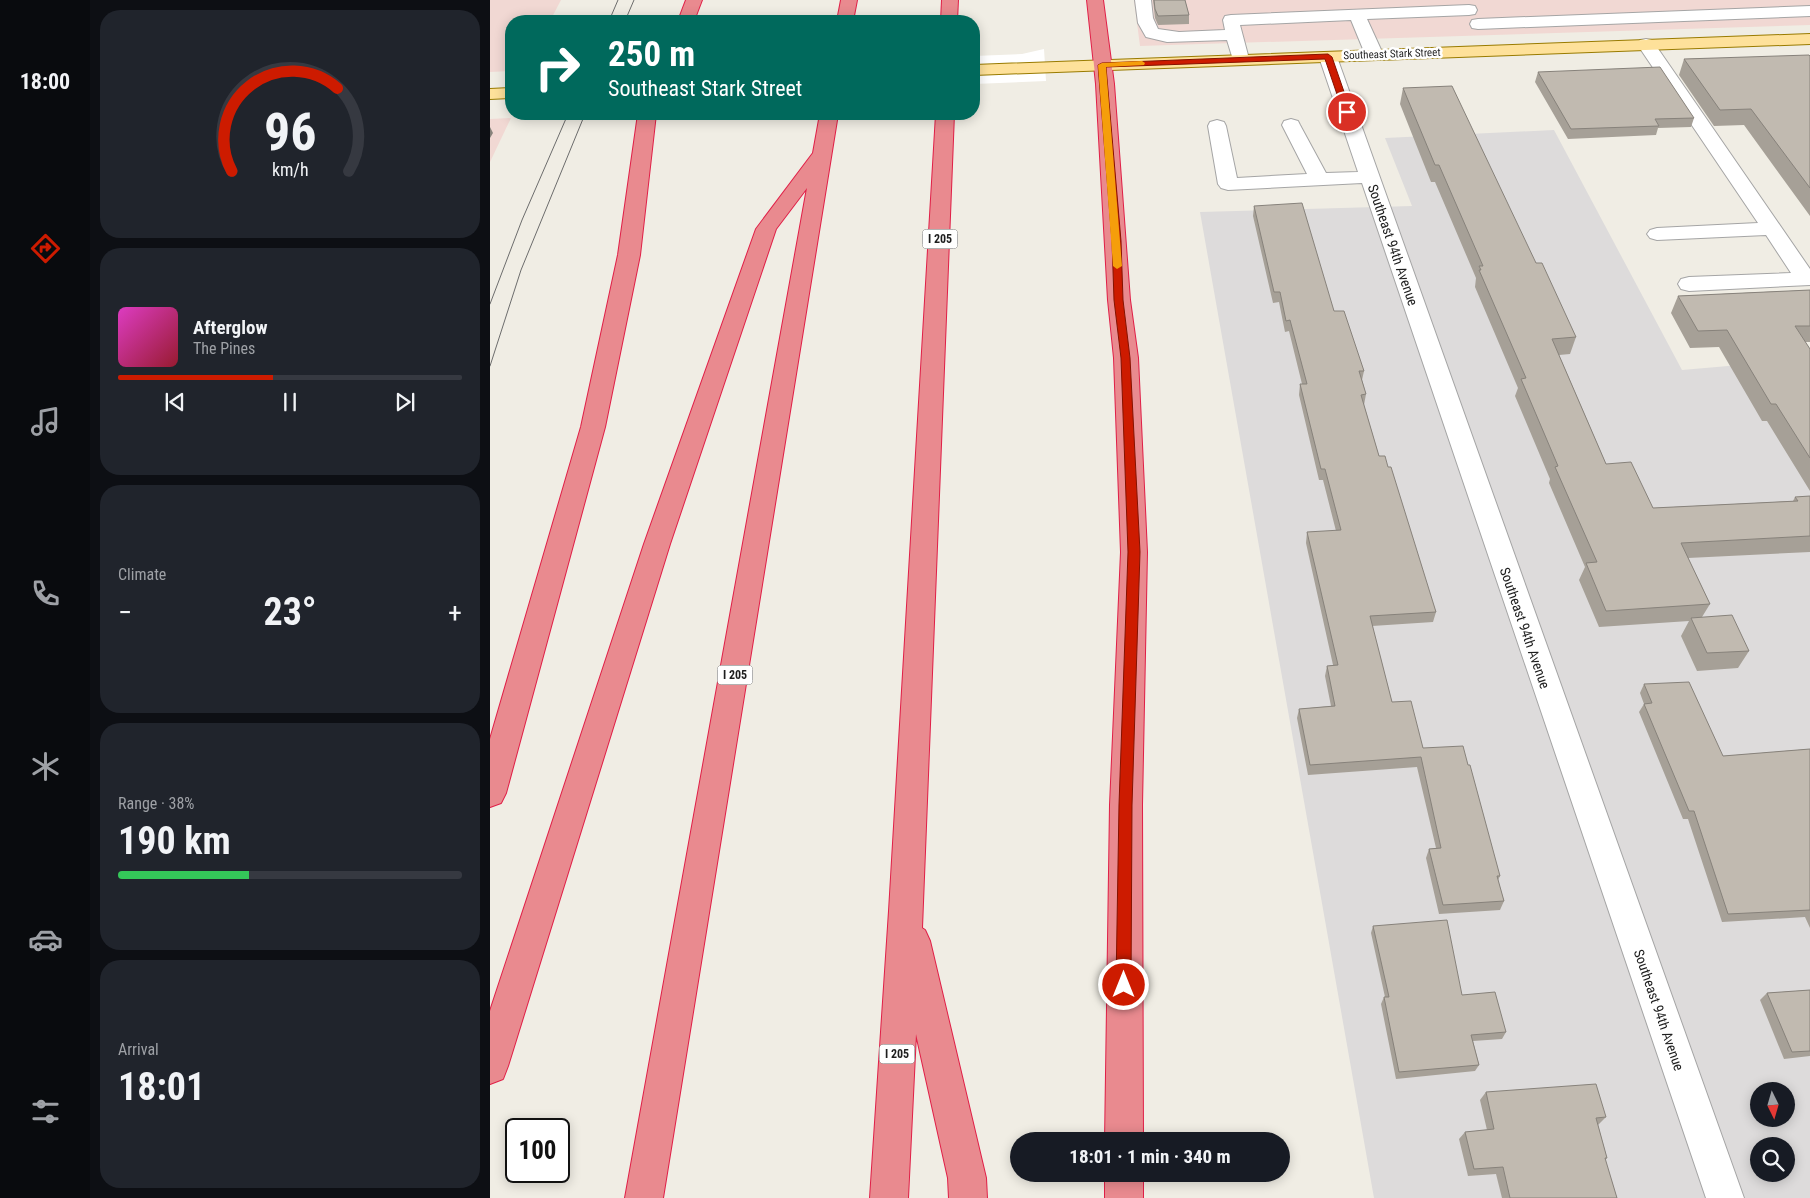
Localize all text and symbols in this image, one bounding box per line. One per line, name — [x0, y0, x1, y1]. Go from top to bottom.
text: 250 m — [608, 34, 695, 75]
icon: right — [525, 35, 590, 100]
street label: Southeast Stark Street — [1343, 46, 1441, 62]
text: 18:00 — [20, 69, 70, 94]
text: Southeast Stark Street — [608, 76, 802, 101]
pin — [1326, 91, 1368, 133]
icon: arrive — [1333, 98, 1361, 126]
text: 96 — [264, 102, 316, 163]
text: km/h — [272, 159, 308, 180]
street label: Southeast 94th Avenue — [1365, 182, 1421, 308]
road number: I 205 — [922, 230, 958, 248]
icon: directions — [28, 231, 63, 266]
text: Afterglow — [193, 316, 267, 339]
text: The Pines — [193, 339, 255, 358]
icon: previous — [161, 388, 189, 416]
icon: pause — [276, 388, 304, 416]
icon: next — [391, 388, 419, 416]
icon: music — [28, 404, 63, 439]
text: Climate — [118, 565, 166, 584]
street label: Southeast 94th Avenue — [1497, 565, 1553, 691]
icon: phone — [28, 576, 63, 611]
text: 23° — [263, 590, 317, 634]
text: − — [118, 596, 132, 629]
text: + — [448, 596, 462, 629]
road number: I 205 — [718, 666, 752, 684]
icon: climate — [28, 749, 63, 784]
text: Range · 38% — [118, 794, 194, 813]
text: 190 km — [118, 819, 231, 863]
icon: car — [28, 922, 63, 957]
street label: Southeast 94th Avenue — [1631, 947, 1687, 1073]
position arrow — [1097, 958, 1149, 1010]
text: Arrival — [118, 1040, 159, 1059]
road number: I 205 — [880, 1044, 914, 1064]
text: 18:01 — [118, 1065, 205, 1109]
north arrow — [1750, 1082, 1795, 1128]
map controls — [1750, 1082, 1795, 1182]
icon: filters — [28, 1094, 63, 1129]
speed limit sign: 100 — [505, 1118, 570, 1183]
button: search — [1750, 1137, 1795, 1182]
text: 18:01 · 1 min · 340 m — [1069, 1145, 1231, 1168]

